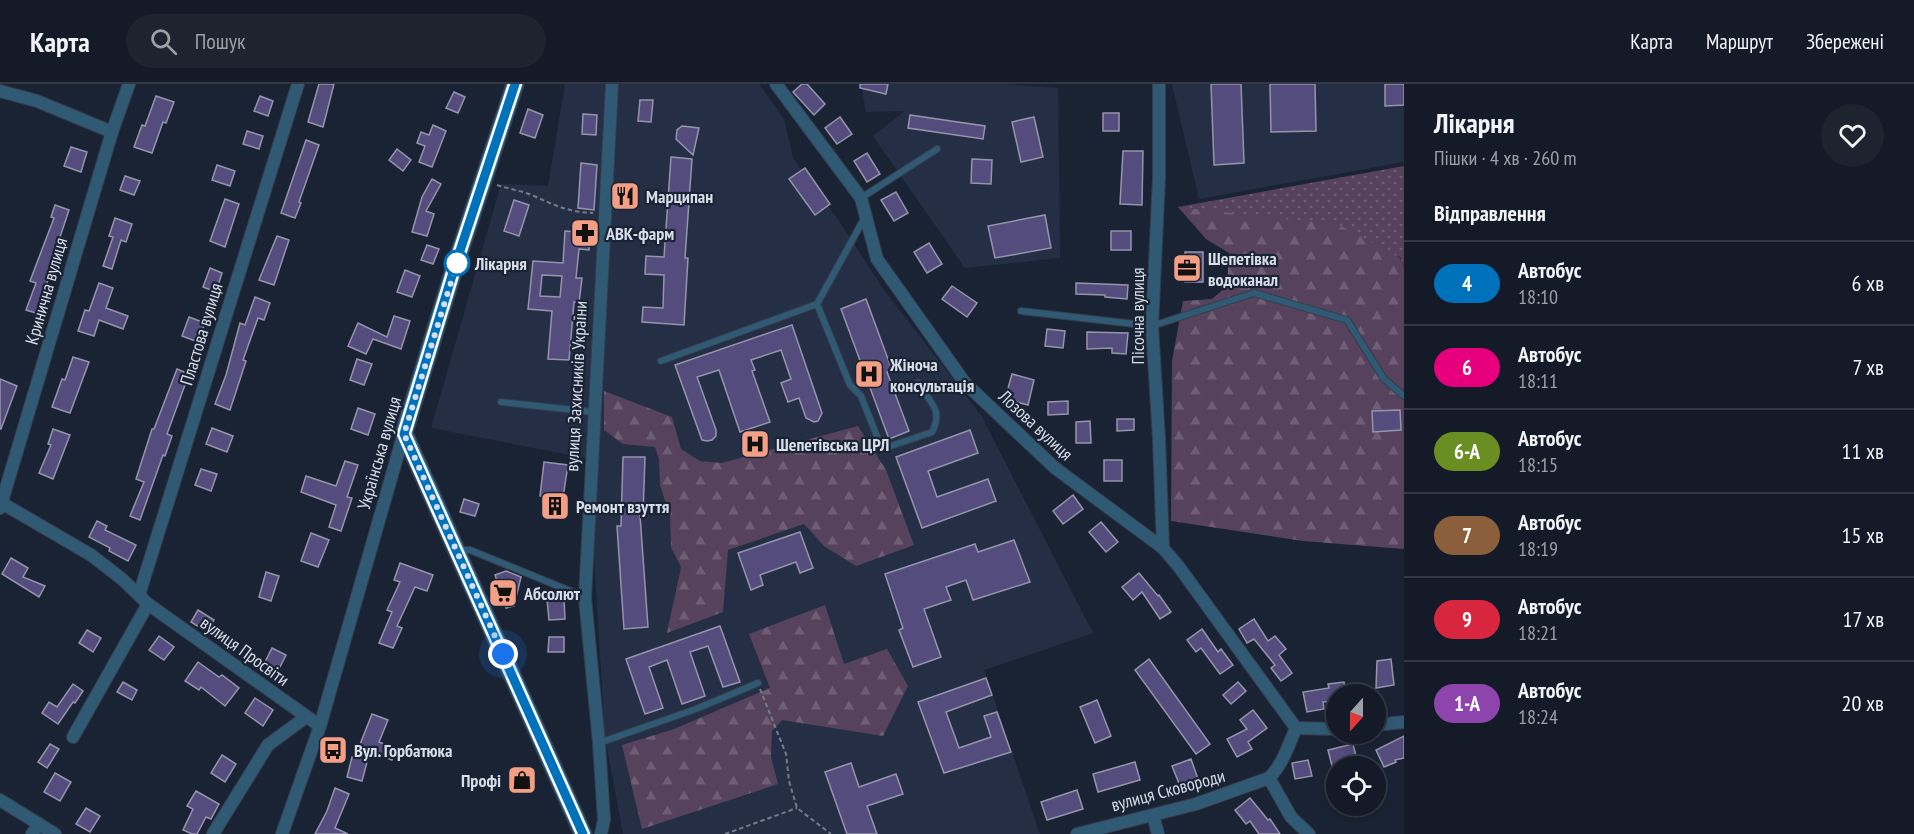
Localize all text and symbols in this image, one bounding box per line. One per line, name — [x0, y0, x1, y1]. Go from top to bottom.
search box — [126, 14, 546, 68]
text: Карта — [30, 23, 90, 60]
icon: search — [147, 25, 180, 58]
text: Пошук — [195, 27, 246, 55]
text: Карта — [1630, 28, 1673, 55]
text: Маршрут — [1706, 28, 1773, 55]
text: Збережені — [1806, 28, 1884, 55]
text: Лікарня — [1434, 104, 1515, 141]
button: heart — [1821, 104, 1884, 167]
text: Пішки · 4 хв · 260 m — [1434, 145, 1577, 171]
restaurant icon: Марципан — [609, 180, 641, 212]
place label: Марципан — [646, 185, 713, 208]
text: Відправлення — [1434, 199, 1546, 227]
pharmacy icon: АВК-фарм — [569, 217, 601, 249]
place label: АВК-фарм — [605, 222, 674, 245]
street label: Кринична вулиця — [20, 235, 72, 347]
place label: Шепетівка водоканал — [1208, 247, 1278, 291]
marker: Лікарня — [444, 250, 470, 276]
place label: Лікарня — [474, 252, 527, 275]
office icon: Шепетівка водоканал — [1171, 252, 1203, 284]
text: Автобус — [1518, 256, 1581, 284]
street label: Пісочна вулиця — [1126, 267, 1149, 365]
text: 6 хв — [1852, 269, 1884, 297]
text: 4 — [1462, 270, 1472, 297]
street label: Пластова вулиця — [175, 280, 227, 388]
text: 18:10 — [1518, 284, 1558, 310]
street label: вулиця Захисників України — [560, 300, 592, 472]
text: Автобус — [1518, 340, 1581, 368]
place label: Жіноча консультація — [889, 353, 974, 397]
text: 7 хв — [1852, 353, 1884, 381]
text: 6 — [1462, 354, 1472, 381]
hospital icon: Жіноча консультація — [853, 358, 885, 390]
text: 18:11 — [1518, 368, 1558, 394]
street label: Лозова вулиця — [993, 384, 1078, 465]
street label: Українська вулиця — [352, 394, 406, 512]
text: Автобус — [1518, 424, 1581, 452]
hospital icon: Шепетівська ЦРЛ — [739, 428, 771, 460]
place label: Шепетівська ЦРЛ — [776, 433, 889, 456]
text: 11 хв — [1842, 437, 1884, 465]
text: 6-А — [1454, 438, 1480, 465]
text: 18:15 — [1518, 452, 1558, 478]
building icon: Ремонт взуття — [539, 490, 571, 522]
place label: Ремонт взуття — [576, 495, 669, 518]
text: Автобус — [1518, 508, 1581, 536]
text: 15 хв — [1842, 521, 1884, 549]
text: 7 — [1462, 522, 1472, 549]
text: 18:19 — [1518, 536, 1558, 562]
supermarket icon: Абсолют — [487, 577, 519, 609]
place label: Абсолют — [523, 582, 581, 605]
text: Автобус — [1518, 592, 1581, 620]
text: 17 хв — [1843, 605, 1884, 633]
text: 9 — [1462, 606, 1472, 633]
street label: вулиця Просвіти — [196, 611, 294, 691]
text: 18:21 — [1518, 620, 1558, 646]
your location — [488, 639, 518, 669]
text: Автобус — [1518, 676, 1581, 704]
north arrow — [1326, 684, 1386, 744]
map controls — [1326, 684, 1386, 816]
text: 20 хв — [1842, 689, 1884, 717]
text: 1-А — [1454, 690, 1480, 717]
text: 18:24 — [1518, 704, 1558, 730]
bus stop icon: Вул. Горбатюка — [317, 734, 349, 766]
place label: Вул. Горбатюка — [354, 739, 452, 762]
button: locate — [1326, 756, 1386, 816]
shop icon: Профі — [506, 764, 538, 796]
street label: вулиця Сковороди — [1108, 764, 1228, 816]
place label: Профі — [461, 769, 501, 792]

